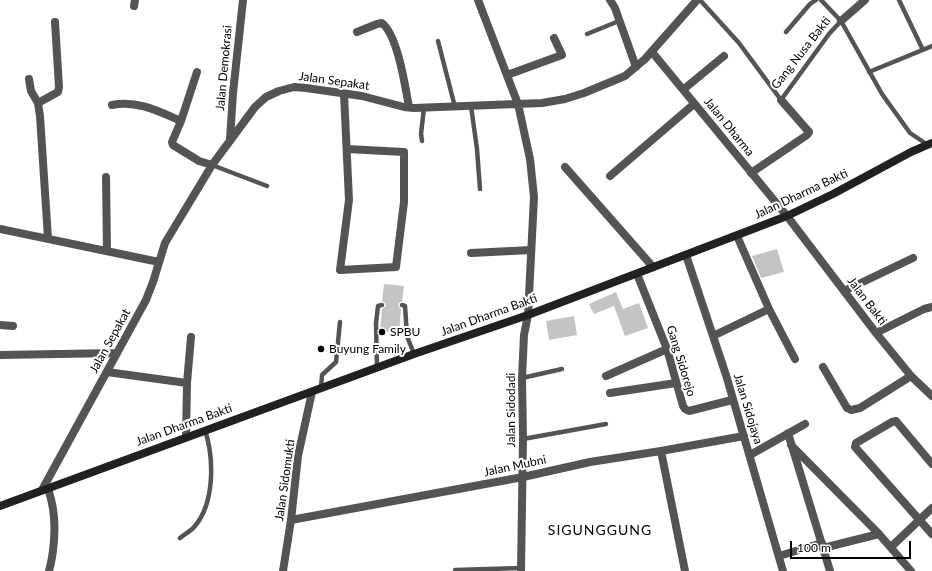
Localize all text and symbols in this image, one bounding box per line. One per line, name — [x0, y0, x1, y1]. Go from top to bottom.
street label: Gang Nusa Bakti — [768, 14, 834, 92]
street label: Jalan Demokrasi — [213, 25, 235, 111]
street label: Jalan Sepakat — [298, 69, 370, 93]
street label: Jalan Dharma — [701, 95, 757, 159]
street label: Jalan Dharma Bakti — [752, 166, 850, 222]
street label: Jalan Bakti — [844, 274, 890, 328]
street label: Jalan Dharma Bakti — [439, 291, 539, 339]
street label: Jalan Sepakat — [86, 306, 134, 376]
street label: Gang Sidorejo — [663, 324, 699, 398]
place label: SPBU — [390, 325, 420, 339]
marker: SPBU — [377, 327, 387, 337]
place label: Buyung Family — [329, 342, 406, 356]
marker: Buyung Family — [316, 344, 326, 354]
street label: Jalan Sidojaya — [730, 372, 766, 446]
street label: Jalan Sidodadi — [504, 373, 518, 447]
street label: Jalan Dharma Bakti — [134, 401, 234, 449]
street label: Jalan Sidomukti — [272, 438, 298, 522]
street label: Jalan Mubni — [483, 452, 547, 480]
district label: SIGUNGGUNG — [548, 522, 652, 538]
scale bar — [792, 533, 913, 559]
text: 100 m — [797, 540, 831, 555]

